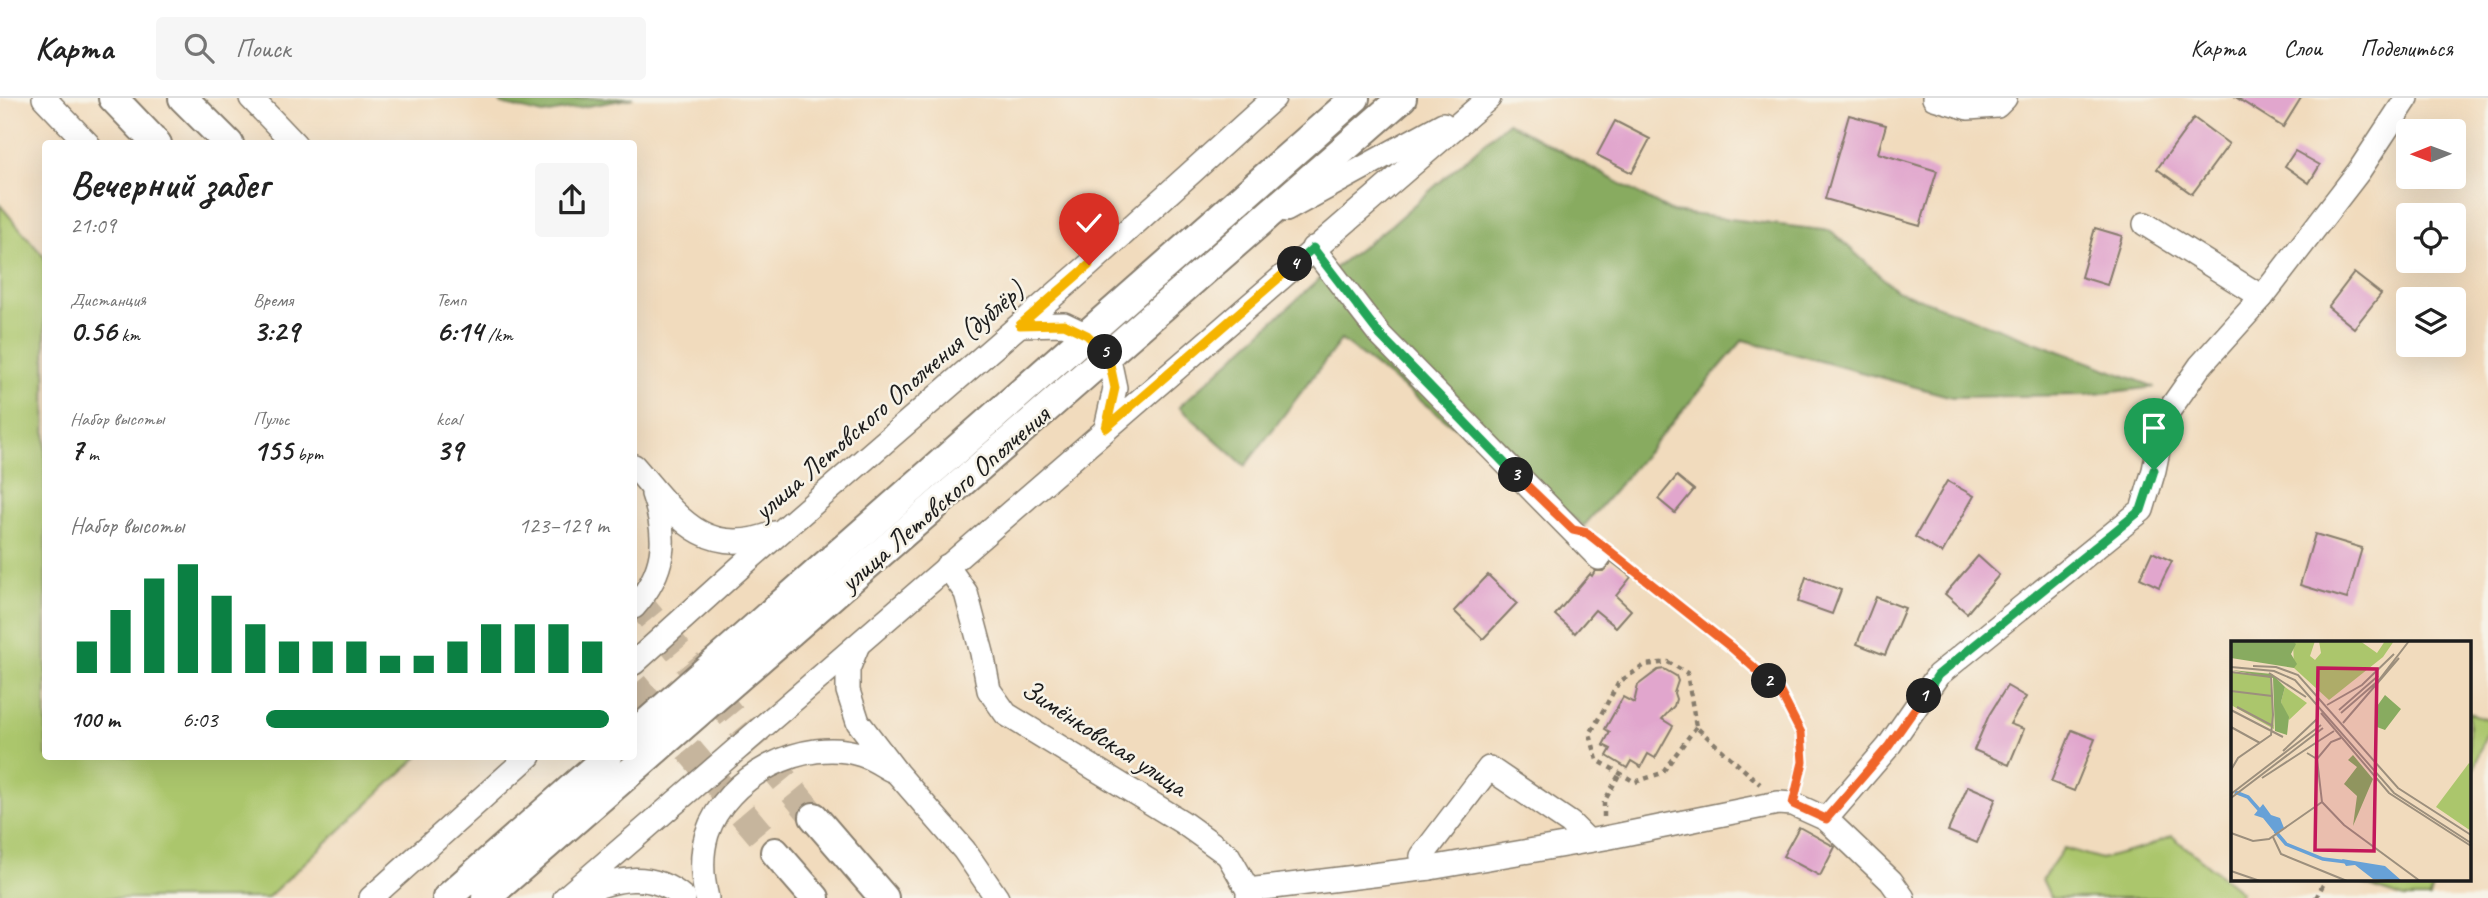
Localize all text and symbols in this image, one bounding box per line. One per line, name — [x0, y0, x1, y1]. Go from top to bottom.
search box — [156, 17, 646, 80]
text: Карта — [35, 27, 114, 69]
icon: search — [180, 29, 218, 67]
text: Поиск — [236, 32, 290, 65]
text: Карта — [2191, 33, 2245, 63]
text: Слои — [2283, 33, 2322, 63]
text: Поделиться — [2360, 33, 2453, 63]
north arrow — [2396, 119, 2466, 189]
map controls — [2396, 119, 2466, 357]
text: Вечерний забег — [70, 161, 269, 208]
button: share — [535, 163, 609, 237]
pin — [1059, 193, 1119, 265]
button: locate — [2396, 203, 2466, 273]
icon: check — [1070, 204, 1108, 242]
text: 21:09 — [70, 211, 116, 240]
pin: 4 — [1278, 246, 1312, 282]
text: 4 — [1290, 251, 1299, 275]
street label: улица Летовского Ополчения (дублёр) — [746, 274, 1030, 526]
button: layers — [2396, 287, 2466, 357]
text: Дистанция — [70, 288, 146, 312]
text: Время — [253, 288, 293, 312]
text: Темп — [436, 288, 467, 312]
text: 0.56 — [70, 312, 117, 350]
text: 3:29 — [253, 312, 299, 350]
text: 6:14 — [436, 312, 483, 350]
text: km — [117, 323, 140, 347]
text: /km — [483, 323, 513, 347]
pin: 5 — [1088, 334, 1122, 370]
text: 5 — [1100, 339, 1109, 363]
street label: улица Летовского Ополчения — [833, 398, 1055, 598]
pin — [2124, 398, 2184, 470]
text: Набор высоты — [70, 407, 164, 431]
text: Пульс — [253, 407, 290, 431]
text: kcal — [436, 407, 461, 431]
icon: arrive — [2135, 409, 2173, 447]
text: 7 — [70, 431, 83, 469]
text: 155 — [253, 431, 293, 469]
text: 39 — [436, 431, 463, 469]
text: m — [83, 442, 99, 466]
text: bpm — [293, 442, 323, 466]
pin: 3 — [1498, 458, 1534, 492]
text: 3 — [1511, 462, 1520, 486]
text: Набор высоты — [70, 511, 184, 540]
text: 123–129 m — [518, 511, 609, 540]
inset map — [2231, 641, 2470, 880]
pin: 2 — [1752, 664, 1786, 698]
text: 2 — [1764, 668, 1773, 692]
street label: Зимёнковская улица — [1015, 671, 1196, 805]
pin: 1 — [1906, 678, 1941, 714]
text: 1 — [1919, 683, 1928, 707]
text: 100 m — [70, 705, 120, 734]
text: 6:03 — [182, 705, 218, 734]

